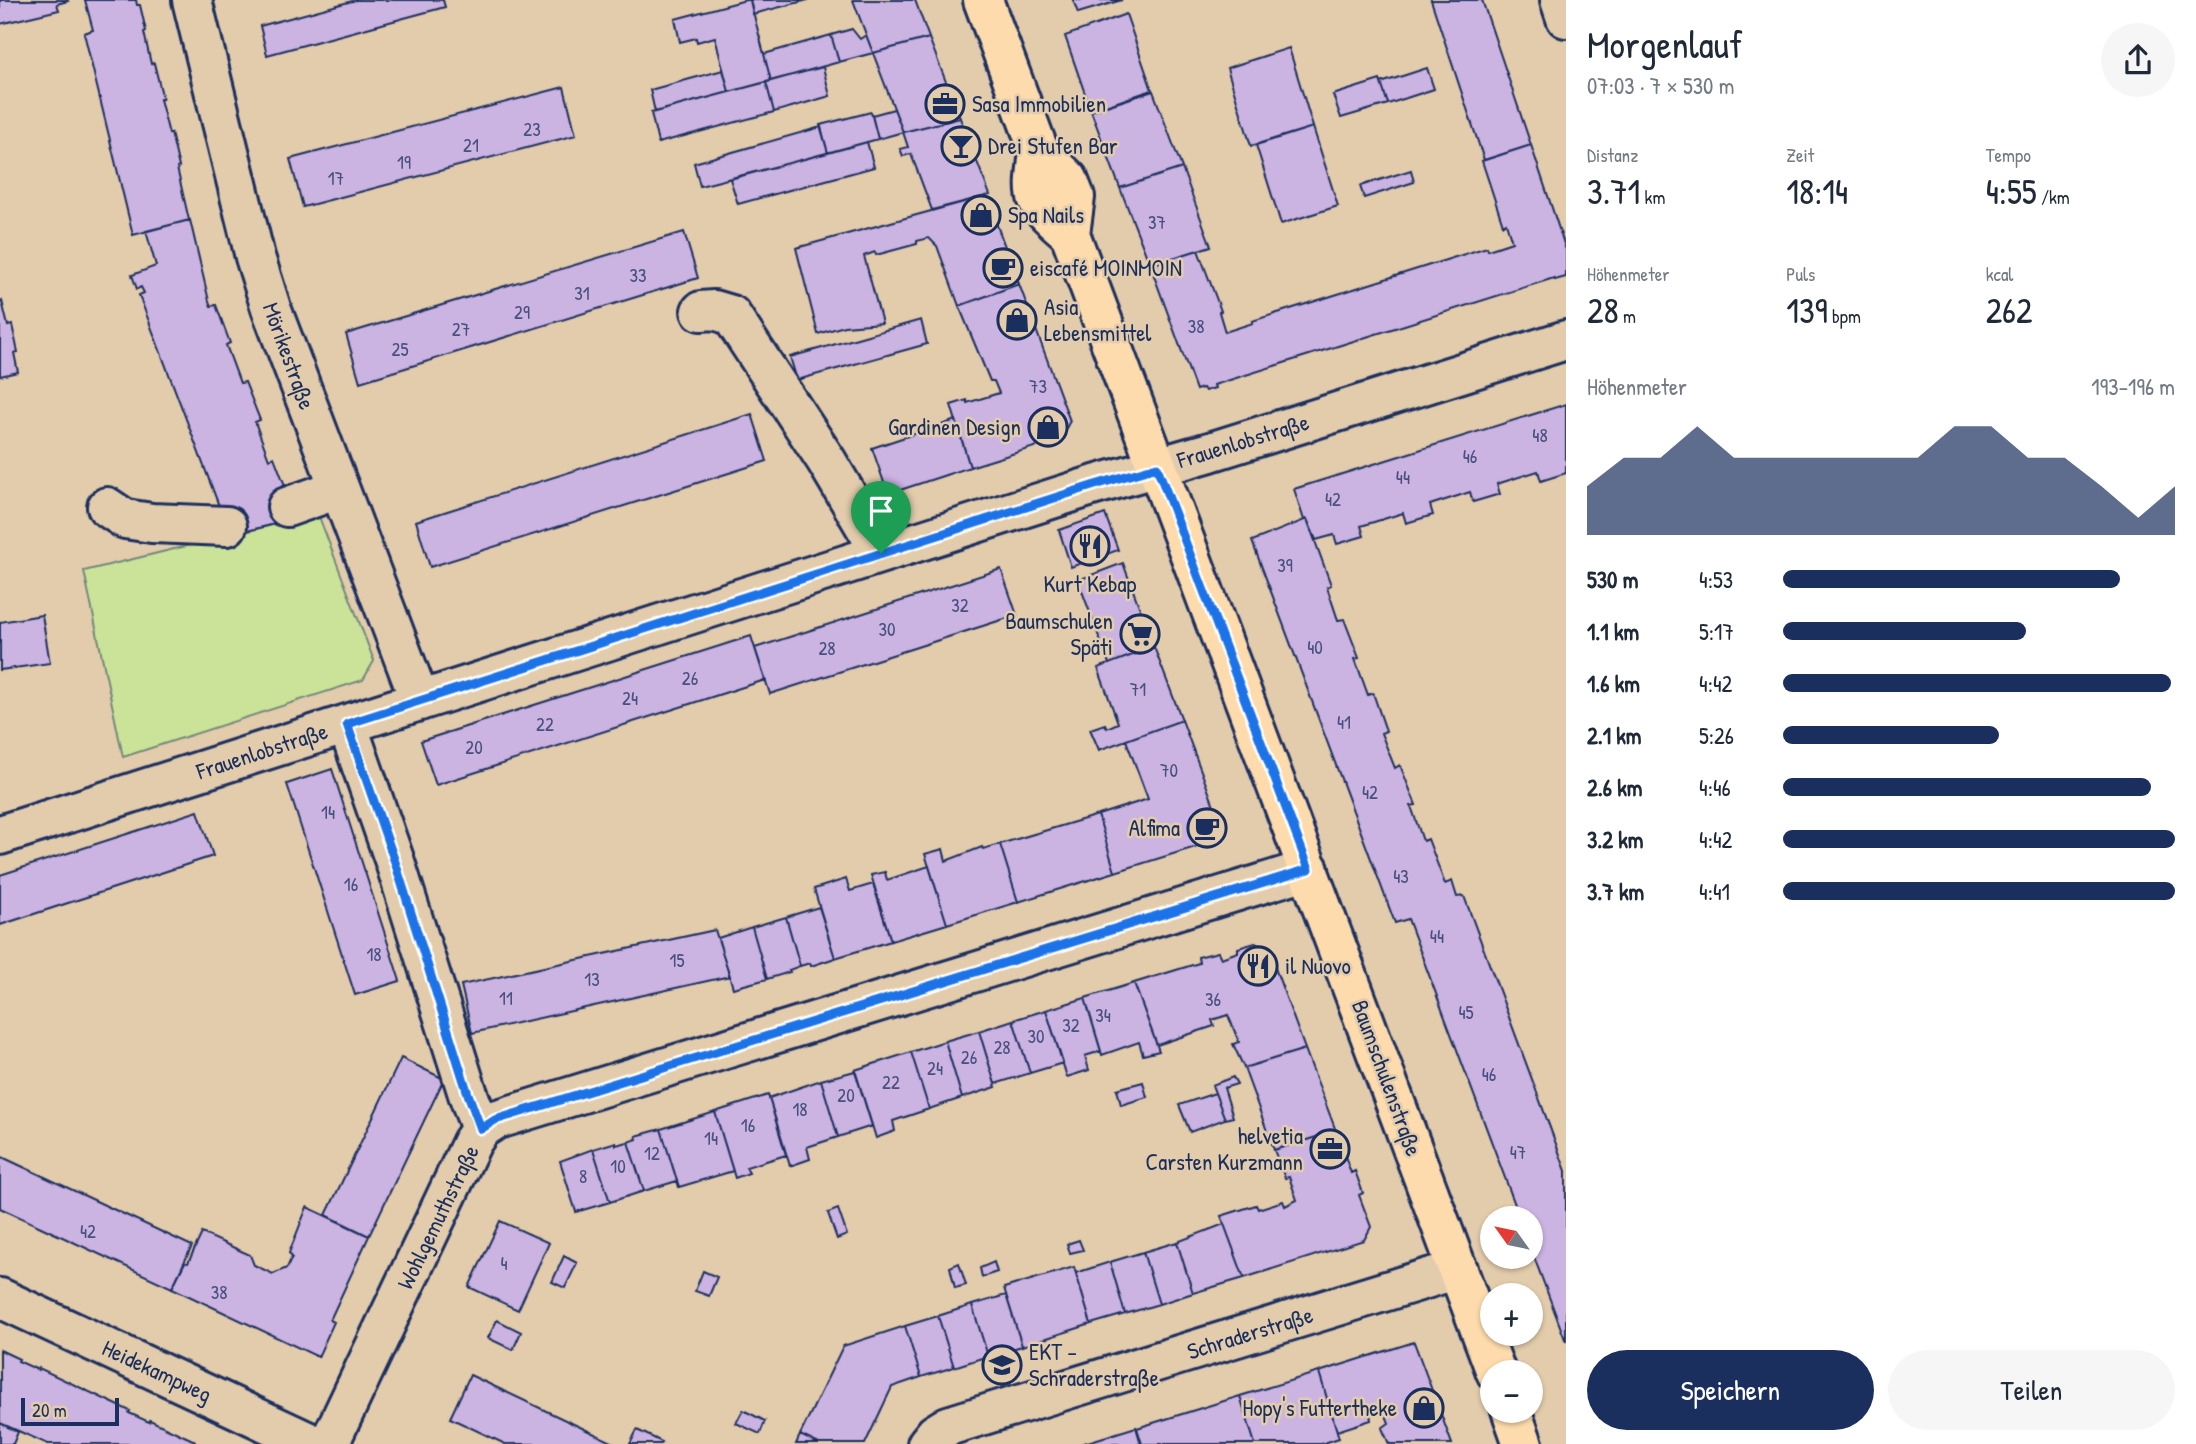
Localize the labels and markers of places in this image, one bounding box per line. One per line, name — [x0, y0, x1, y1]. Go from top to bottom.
office icon: Sasa Immobilien — [924, 83, 966, 125]
place label: Sasa Immobilien — [972, 88, 1106, 119]
bar icon: Drei Stufen Bar — [940, 125, 982, 167]
place label: Drei Stufen Bar — [988, 130, 1118, 161]
shop icon: Spa Nails — [960, 194, 1002, 236]
place label: Spa Nails — [1008, 199, 1084, 230]
cafe icon: eiscafé MOINMOIN — [982, 247, 1024, 289]
place label: eiscafé MOINMOIN — [1030, 252, 1182, 283]
place label: Asia Lebensmittel — [1044, 291, 1152, 348]
shop icon: Asia Lebensmittel — [996, 299, 1038, 341]
shop icon: Gardinen Design — [1027, 406, 1069, 448]
place label: Gardinen Design — [888, 411, 1021, 442]
pin — [851, 481, 911, 553]
restaurant icon: Kurt Kebap — [1069, 525, 1111, 567]
place label: Kurt Kebap — [1044, 568, 1137, 599]
place label: Baumschulen Späti — [1005, 605, 1113, 662]
supermarket icon: Baumschulen Späti — [1119, 613, 1161, 655]
cafe icon: Alfima — [1186, 807, 1228, 849]
place label: Alfima — [1129, 812, 1180, 843]
restaurant icon: il Nuovo — [1237, 945, 1279, 987]
place label: il Nuovo — [1285, 950, 1351, 981]
place label: helvetia Carsten Kurzmann — [1146, 1120, 1303, 1177]
office icon: helvetia Carsten Kurzmann — [1309, 1128, 1351, 1170]
place label: EKT – Schraderstraße — [1029, 1336, 1159, 1393]
school or university icon: EKT – Schraderstraße — [981, 1344, 1023, 1386]
shop icon: Hopy's Futtertheke — [1403, 1387, 1445, 1429]
place label: Hopy's Futtertheke — [1242, 1392, 1397, 1423]

